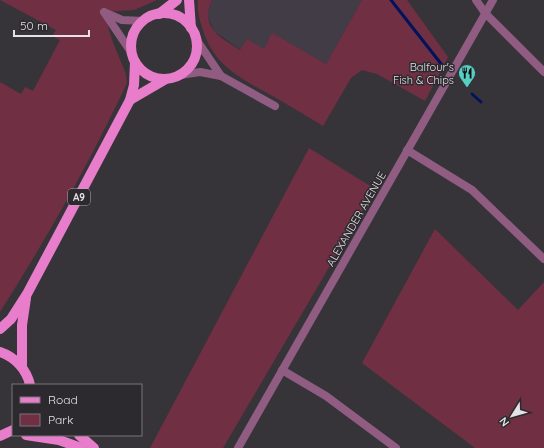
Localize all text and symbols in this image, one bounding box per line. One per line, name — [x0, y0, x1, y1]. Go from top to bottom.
scale bar — [14, 12, 89, 38]
text: 50 m — [20, 18, 48, 33]
place label: Balfour's Fish & Chips — [393, 60, 454, 87]
restaurant icon: Balfour's Fish & Chips — [457, 63, 477, 88]
street label: ALEXANDER AVENUE — [323, 169, 389, 269]
road number: A9 — [68, 189, 90, 205]
legend — [12, 384, 142, 436]
text: Road — [48, 392, 78, 407]
north arrow — [492, 396, 532, 436]
text: Park — [48, 412, 73, 427]
text: N — [496, 415, 512, 429]

